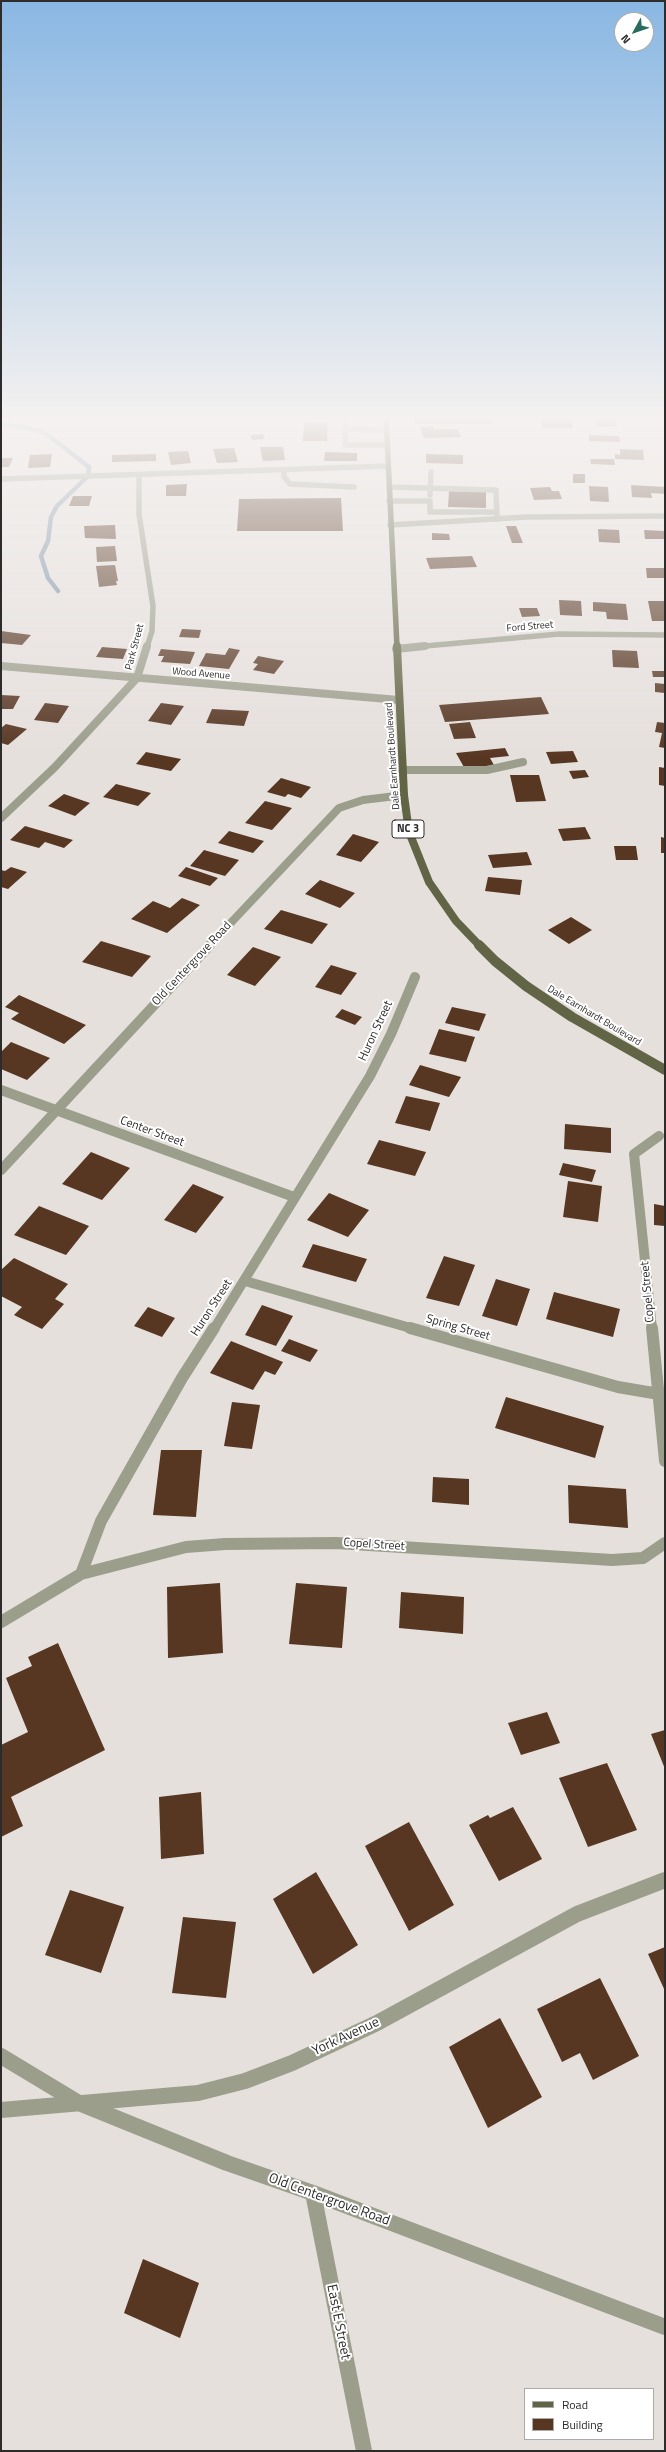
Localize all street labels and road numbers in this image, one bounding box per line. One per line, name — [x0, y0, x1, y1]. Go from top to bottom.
street label: Ford Street — [506, 619, 554, 635]
street label: Park Street — [123, 623, 147, 671]
street label: Wood Avenue — [172, 665, 230, 683]
street label: Dale Earnhardt Boulevard — [383, 702, 403, 810]
road number: NC 3 — [392, 820, 424, 838]
street label: Old Centergrove Road — [149, 919, 235, 1009]
street label: Dale Earnhardt Boulevard — [545, 983, 643, 1049]
street label: Huron Street — [356, 999, 396, 1063]
street label: Center Street — [118, 1114, 186, 1150]
street label: Copel Street — [638, 1261, 658, 1323]
street label: Huron Street — [188, 1277, 236, 1339]
street label: Spring Street — [424, 1312, 492, 1344]
street label: Copel Street — [343, 1536, 405, 1554]
street label: York Avenue — [310, 2014, 382, 2060]
street label: Old Centergrove Road — [266, 2170, 392, 2230]
street label: East E Street — [322, 2283, 354, 2361]

